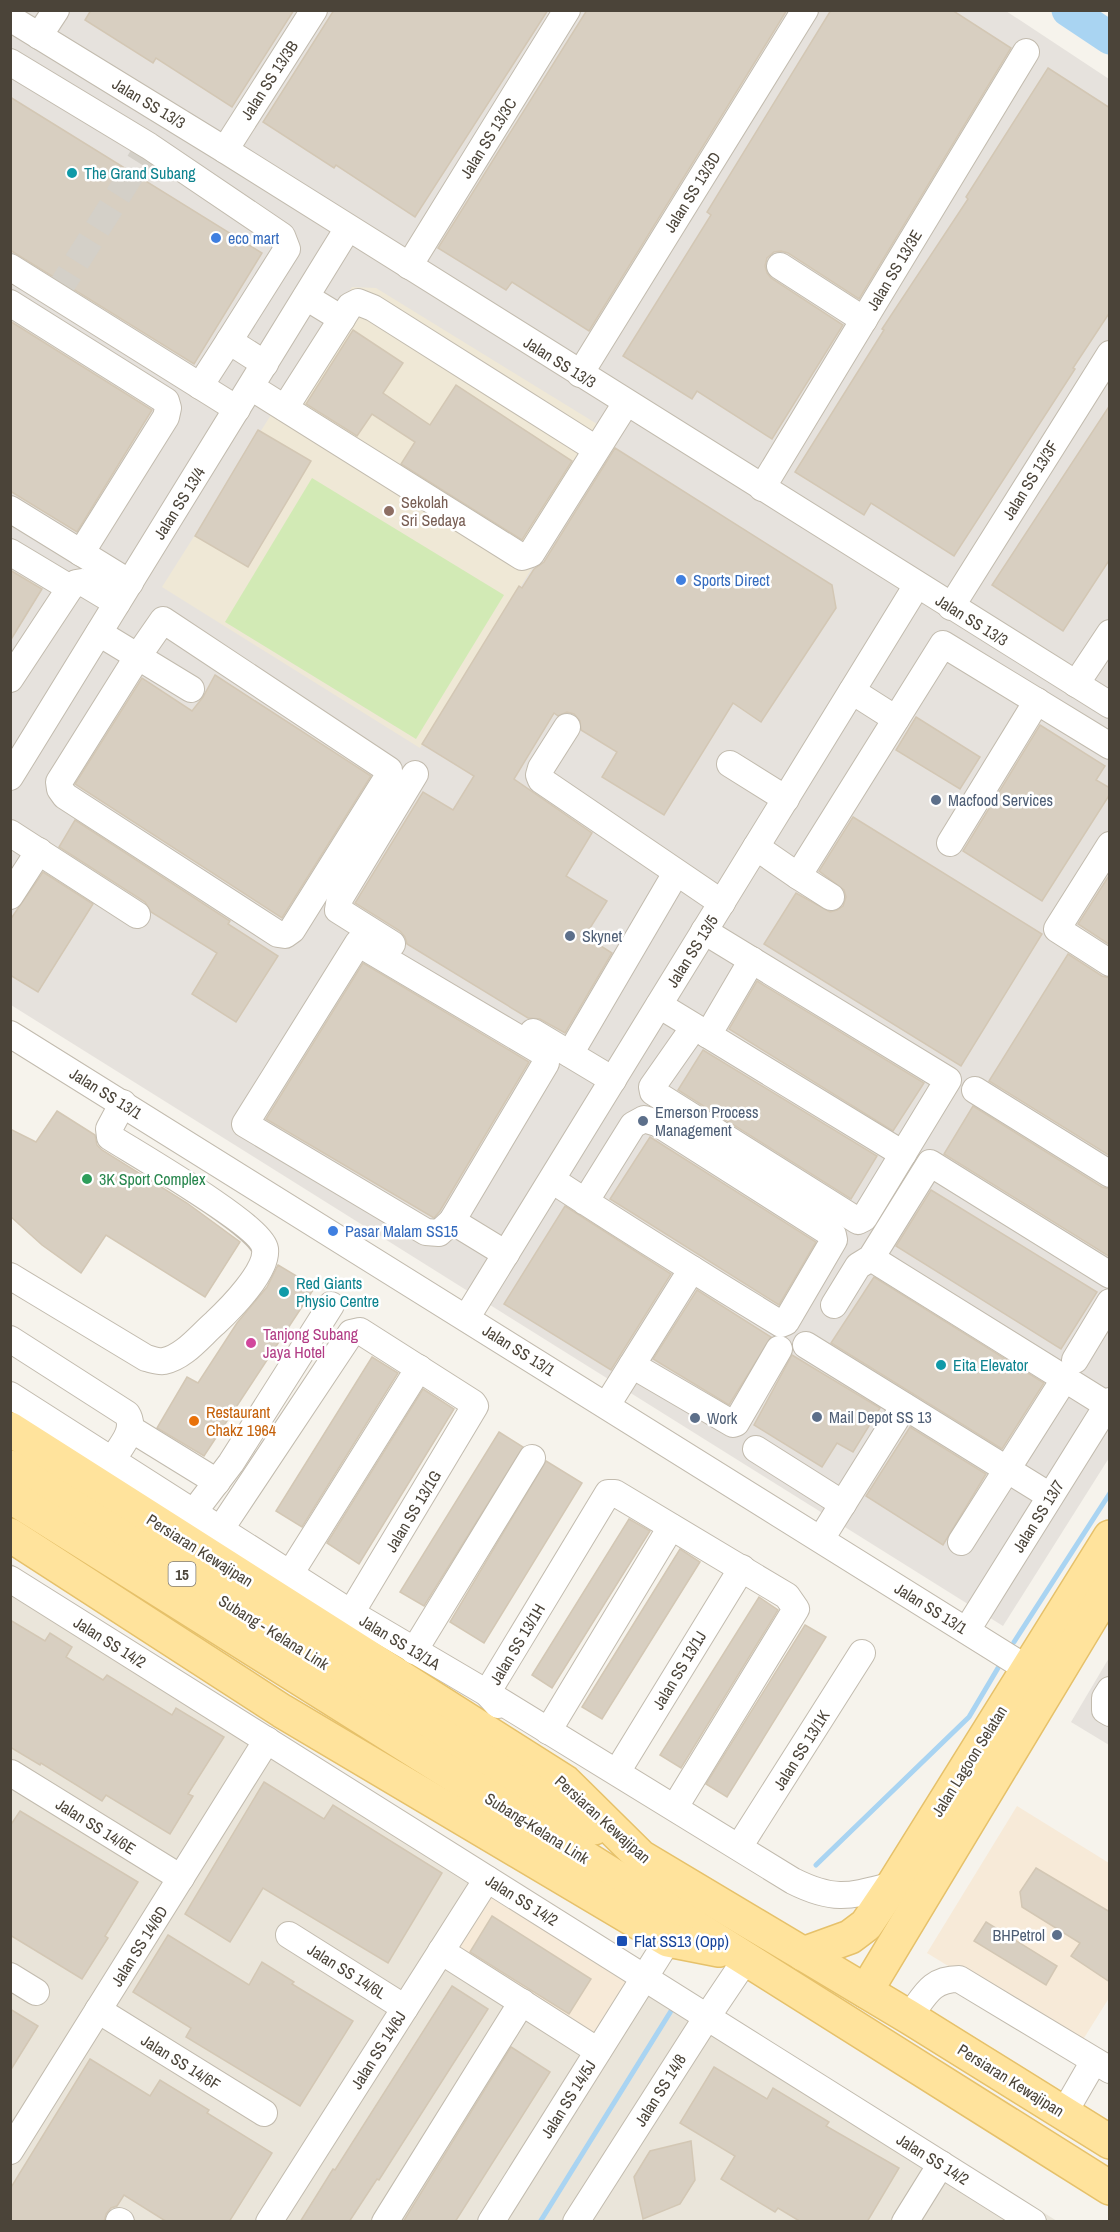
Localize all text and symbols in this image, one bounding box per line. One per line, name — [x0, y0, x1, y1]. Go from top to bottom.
street label: Jalan SS 13/3B — [235, 36, 303, 124]
street label: Jalan SS 13/3 — [108, 73, 190, 133]
street label: Jalan SS 13/3C — [455, 94, 521, 182]
street label: Jalan SS 13/3D — [659, 148, 725, 236]
place label: The Grand Subang — [84, 162, 196, 184]
marker: The Grand Subang — [65, 166, 79, 180]
street label: Jalan SS 13/3E — [861, 226, 927, 314]
place label: eco mart — [228, 227, 279, 249]
marker: eco mart — [209, 231, 223, 245]
street label: Jalan SS 13/3 — [520, 331, 600, 393]
street label: Jalan SS 13/3F — [997, 436, 1063, 524]
street label: Jalan SS 13/4 — [148, 463, 210, 543]
place label: Sekolah Sri Sedaya — [401, 491, 467, 531]
marker: Sekolah Sri Sedaya — [382, 504, 396, 518]
place label: Sports Direct — [693, 569, 770, 591]
marker: Sports Direct — [674, 573, 688, 587]
street label: Jalan SS 13/3 — [932, 589, 1012, 651]
place label: Macfood Services — [948, 789, 1053, 811]
marker: Macfood Services — [929, 793, 943, 807]
street label: Jalan SS 13/5 — [661, 911, 723, 991]
place label: Skynet — [582, 925, 622, 947]
marker: Skynet — [563, 929, 577, 943]
street label: Jalan SS 13/1 — [66, 1062, 147, 1124]
place label: Emerson Process Management — [655, 1101, 759, 1141]
marker: Emerson Process Management — [636, 1114, 650, 1128]
place label: 3K Sport Complex — [99, 1168, 206, 1190]
marker: 3K Sport Complex — [80, 1172, 94, 1186]
place label: Pasar Malam SS15 — [345, 1220, 458, 1242]
marker: Pasar Malam SS15 — [326, 1224, 340, 1238]
place label: Red Giants Physio Centre — [296, 1272, 379, 1312]
marker: Red Giants Physio Centre — [277, 1285, 291, 1299]
street label: Jalan SS 13/1 — [479, 1319, 560, 1381]
place label: Tanjong Subang Jaya Hotel — [263, 1323, 359, 1363]
marker: Tanjong Subang Jaya Hotel — [244, 1336, 258, 1350]
place label: Eita Elevator — [953, 1354, 1029, 1376]
marker: Eita Elevator — [934, 1358, 948, 1372]
place label: Restaurant Chakz 1964 — [206, 1401, 276, 1441]
place label: Mail Depot SS 13 — [829, 1406, 932, 1428]
place label: Work — [707, 1407, 738, 1429]
marker: Mail Depot SS 13 — [810, 1410, 824, 1424]
marker: Work — [688, 1411, 702, 1425]
marker: Restaurant Chakz 1964 — [187, 1414, 201, 1428]
street label: Jalan SS 13/1G — [380, 1466, 446, 1556]
street label: Jalan SS 13/7 — [1007, 1476, 1069, 1556]
street label: Persiaran Kewajipan — [143, 1508, 257, 1592]
road number: 15 — [168, 1562, 195, 1586]
street label: Jalan SS 13/1 — [891, 1577, 972, 1639]
street label: Subang - Kelana Link — [215, 1589, 334, 1675]
street label: Jalan SS 13/1H — [484, 1599, 550, 1689]
street label: Jalan SS 13/1A — [356, 1609, 445, 1675]
street label: Jalan SS 14/2 — [70, 1611, 150, 1673]
street label: Jalan SS 13/1J — [647, 1627, 711, 1713]
street label: Jalan Lagoon Selatan — [926, 1701, 1012, 1821]
street label: Jalan SS 13/1K — [768, 1706, 834, 1794]
street label: Persiaran Kewajipan — [550, 1770, 656, 1868]
street label: Subang-Kelana Link — [481, 1787, 594, 1869]
street label: Jalan SS 14/6E — [52, 1793, 140, 1859]
street label: Jalan SS 14/2 — [482, 1869, 562, 1931]
street label: Jalan SS 14/6D — [106, 1902, 172, 1990]
place label: BHPetrol — [993, 1924, 1045, 1946]
marker: BHPetrol — [1050, 1928, 1064, 1942]
place label: Flat SS13 (Opp) — [634, 1930, 729, 1952]
marker: Flat SS13 (Opp) — [615, 1934, 629, 1948]
street label: Jalan SS 14/6L — [303, 1938, 391, 2004]
street label: Jalan SS 14/6J — [345, 2007, 411, 2093]
street label: Jalan SS 14/6F — [137, 2029, 225, 2095]
street label: Persiaran Kewajipan — [954, 2038, 1068, 2122]
street label: Jalan SS 14/8 — [629, 2050, 691, 2130]
street label: Jalan SS 14/5J — [535, 2056, 601, 2142]
street label: Jalan SS 14/2 — [893, 2128, 973, 2190]

